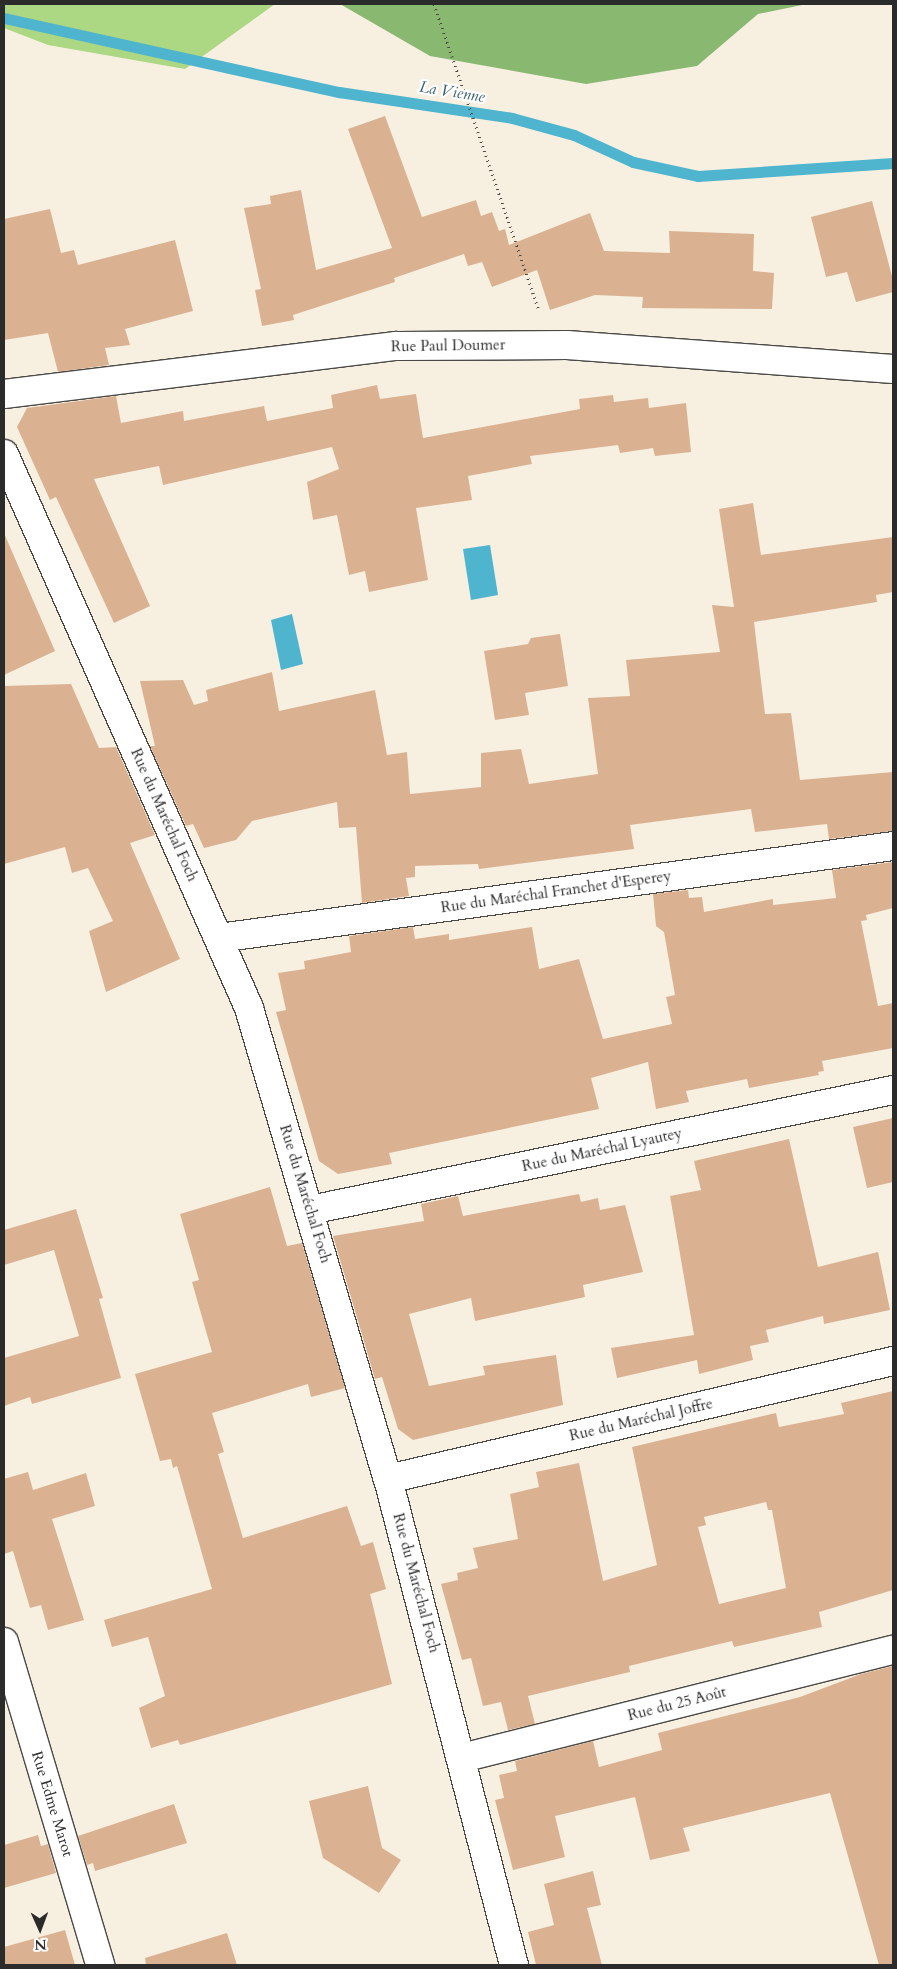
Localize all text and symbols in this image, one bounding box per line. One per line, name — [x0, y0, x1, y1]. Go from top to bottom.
water label: La Vienne — [418, 77, 486, 107]
street label: Rue Paul Doumer — [391, 336, 505, 356]
street label: Rue du Maréchal Foch — [127, 746, 201, 884]
street label: Rue du Maréchal Franchet d'Esperey — [440, 867, 672, 917]
street label: Rue du Maréchal Foch — [275, 1123, 335, 1265]
street label: Rue du Maréchal Lyautey — [520, 1124, 684, 1176]
street label: Rue du Maréchal Joffre — [568, 1395, 714, 1445]
street label: Rue du Maréchal Foch — [389, 1511, 443, 1655]
street label: Rue du 25 Août — [626, 1683, 728, 1725]
street label: Rue Edme Marot — [27, 1749, 77, 1859]
north arrow — [15, 1904, 65, 1954]
text: N — [34, 1935, 47, 1954]

